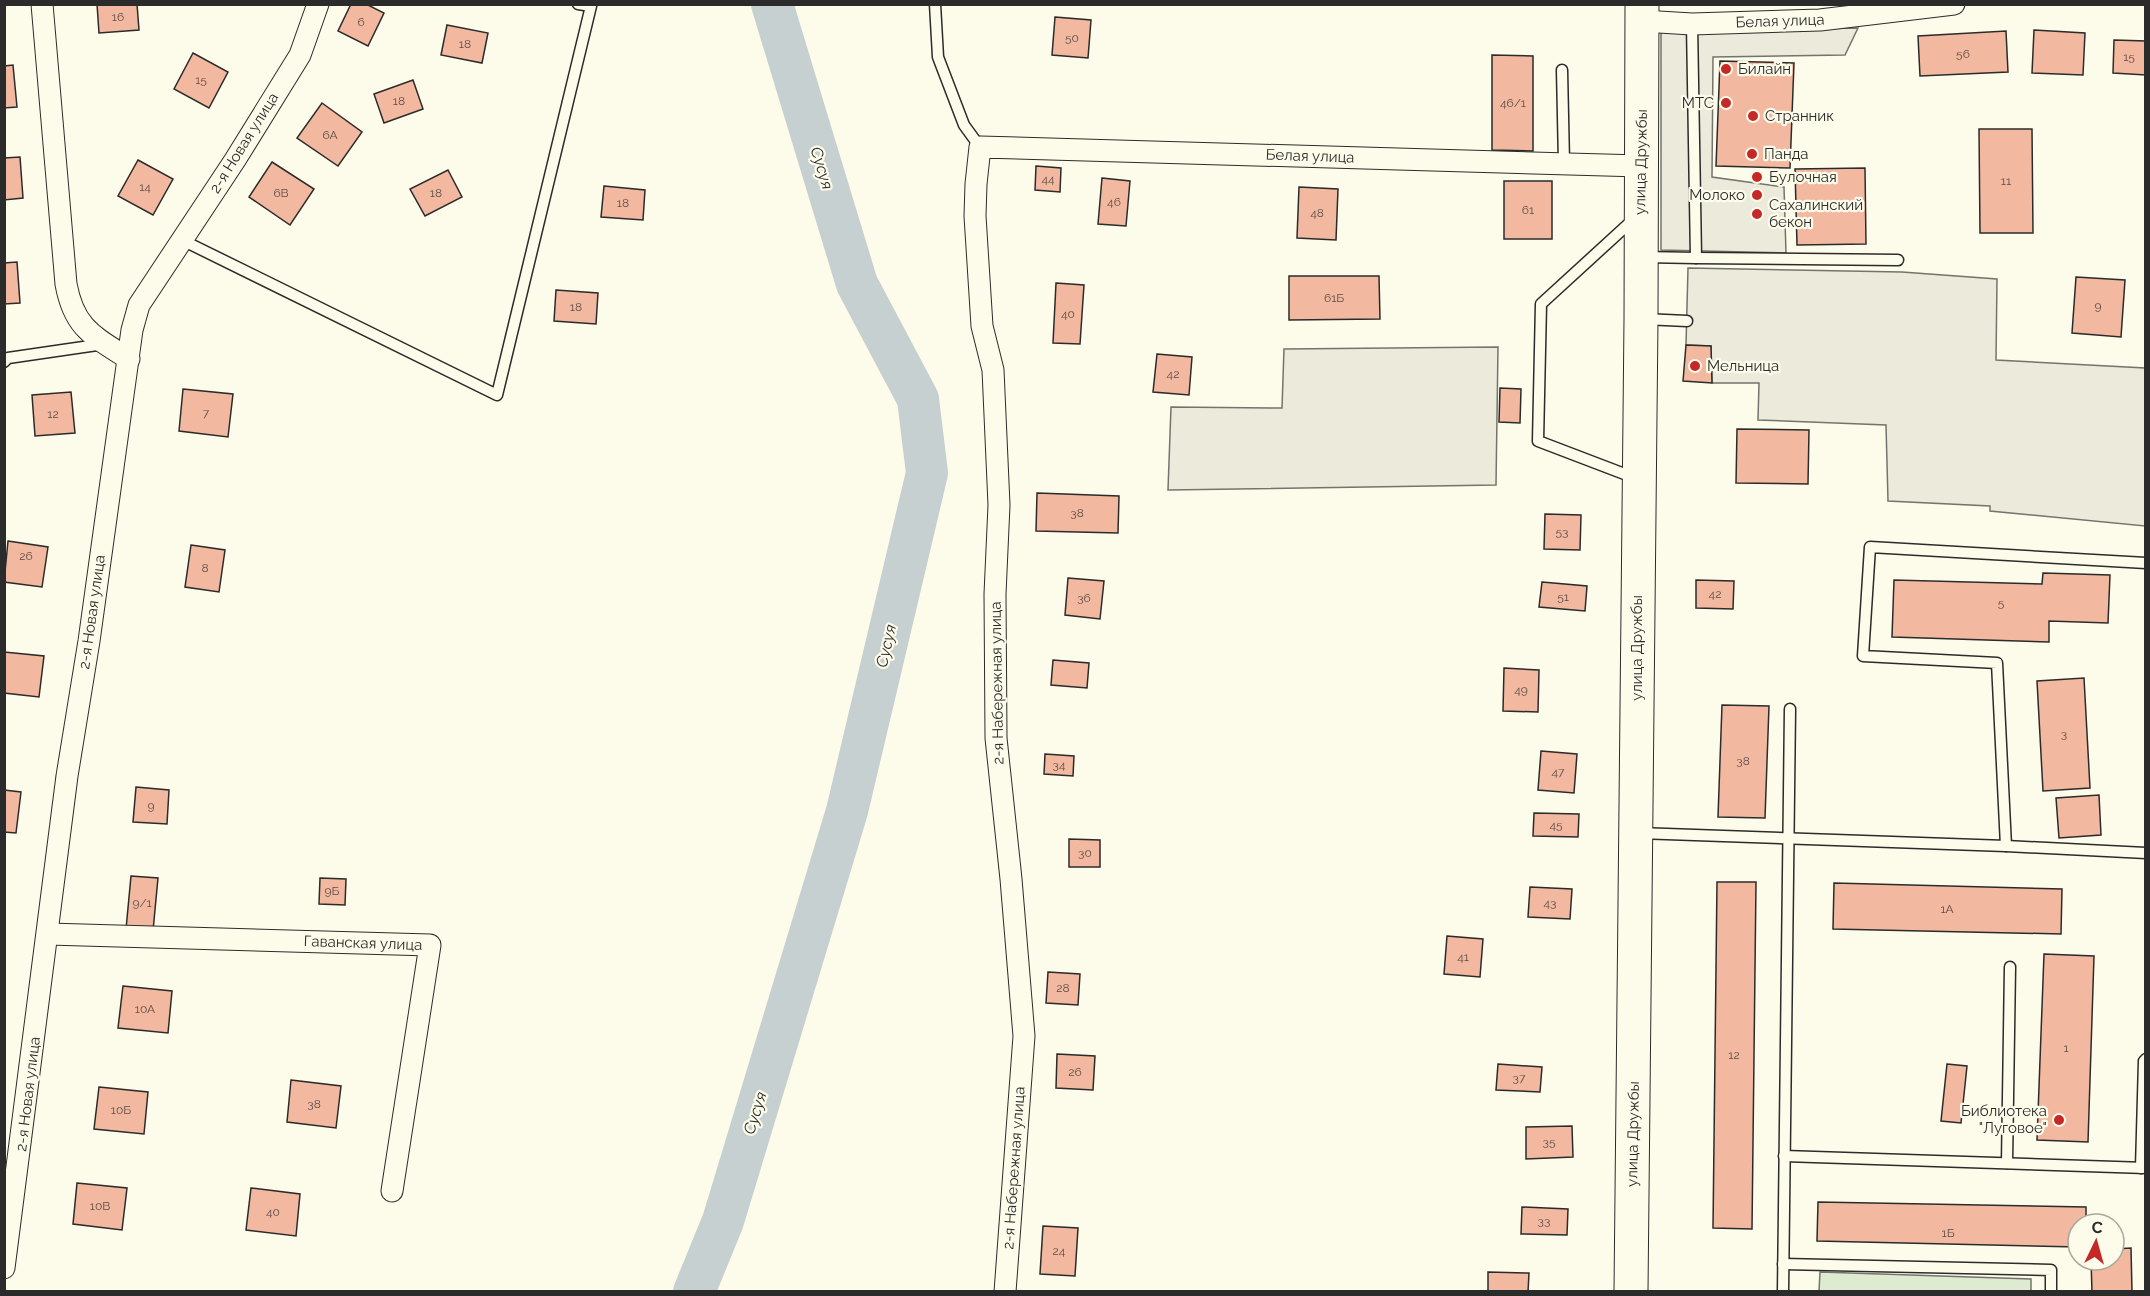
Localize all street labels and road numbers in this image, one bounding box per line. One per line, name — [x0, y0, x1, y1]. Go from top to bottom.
street label: Белая улица — [1735, 10, 1825, 32]
street label: 2-я Новая улица — [206, 89, 282, 197]
street label: улица Дружбы — [1631, 109, 1651, 215]
street label: Белая улица — [1265, 145, 1355, 167]
street label: 2-я Новая улица — [75, 554, 109, 670]
street label: улица Дружбы — [1628, 595, 1646, 701]
street label: 2-я Набережная улица — [987, 601, 1007, 765]
street label: Гаванская улица — [303, 932, 423, 954]
street label: 2-я Новая улица — [12, 1036, 44, 1152]
street label: улица Дружбы — [1623, 1081, 1643, 1187]
street label: 2-я Набережная улица — [999, 1086, 1029, 1250]

